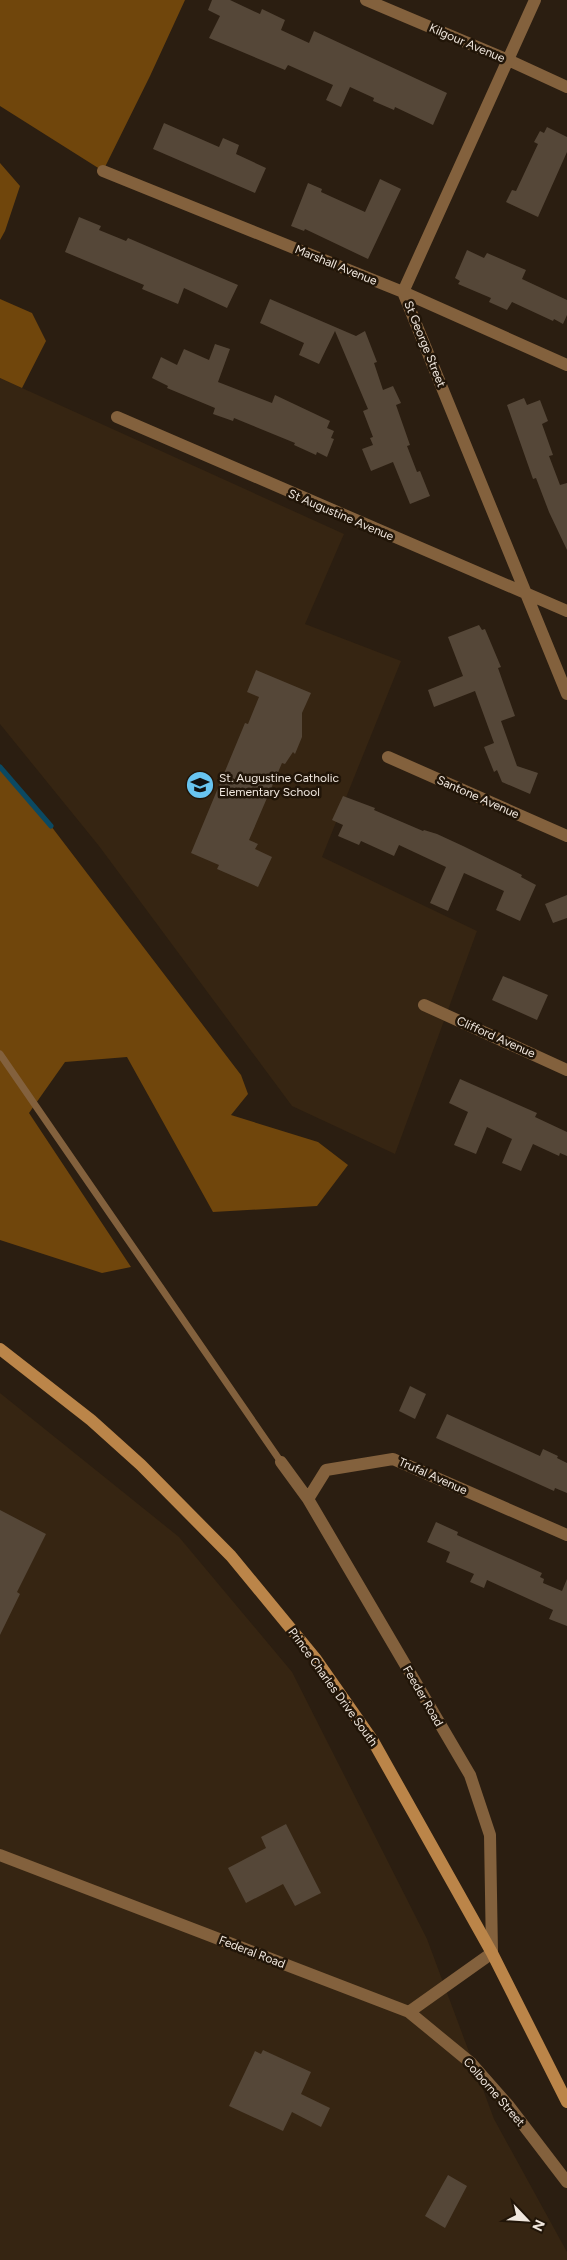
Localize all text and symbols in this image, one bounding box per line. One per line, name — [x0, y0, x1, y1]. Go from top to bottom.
street label: Kilgour Avenue — [427, 21, 507, 65]
street label: Marshall Avenue — [293, 242, 380, 288]
street label: St George Street — [401, 299, 449, 390]
street label: St Augustine Avenue — [286, 486, 396, 544]
school or university icon: St. Augustine Catholic Elementary School — [185, 770, 215, 800]
place label: St. Augustine Catholic Elementary School — [219, 771, 339, 799]
street label: Santone Avenue — [435, 773, 522, 822]
street label: Clifford Avenue — [455, 1013, 538, 1061]
street label: Trufal Avenue — [397, 1455, 470, 1498]
street label: Prince Charles Drive South — [285, 1625, 381, 1749]
street label: Feeder Road — [400, 1663, 446, 1729]
street label: Federal Road — [217, 1933, 287, 1971]
street label: Colborne Street — [460, 2055, 528, 2129]
north arrow — [502, 2195, 552, 2245]
text: N — [528, 2217, 548, 2234]

